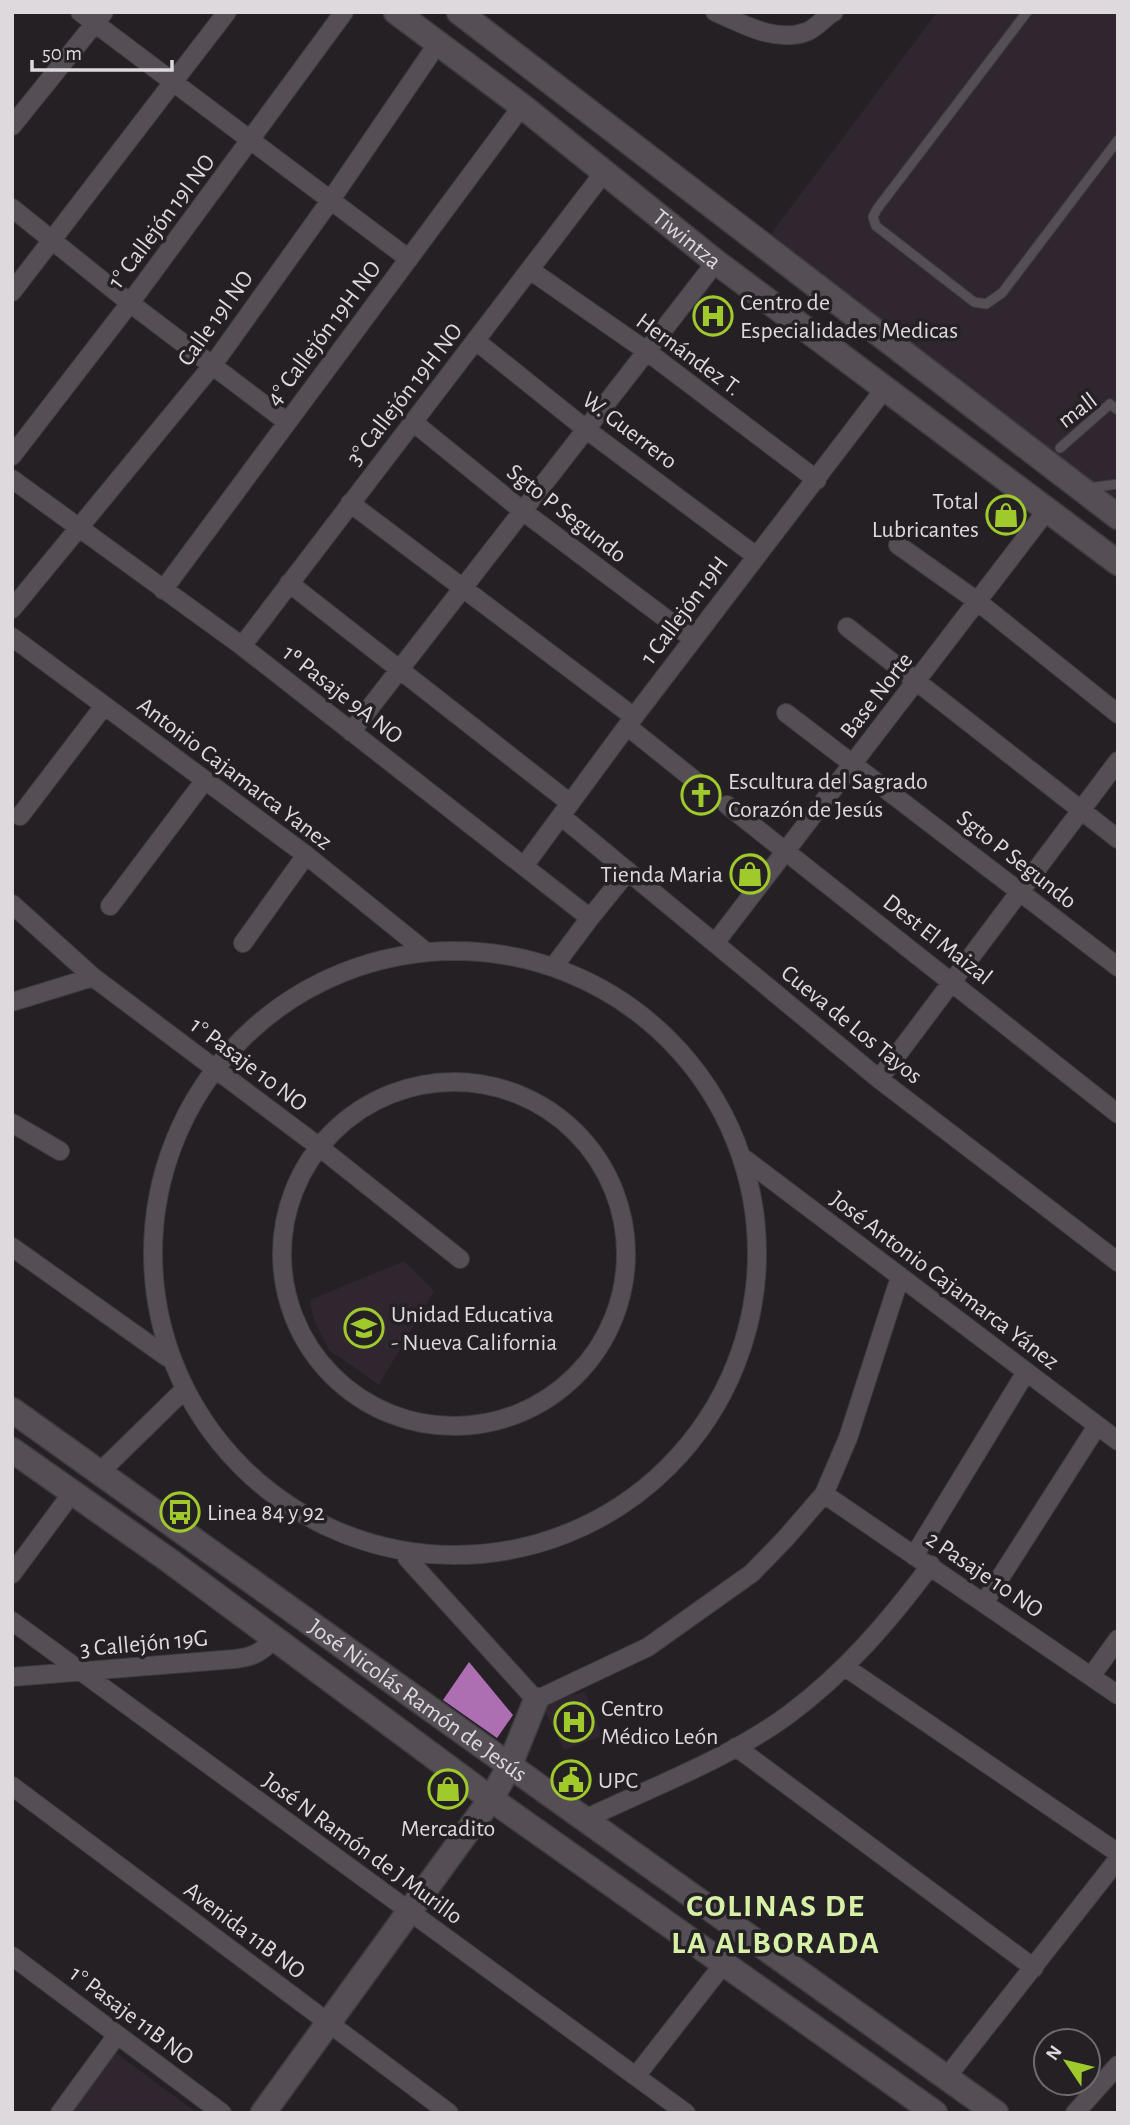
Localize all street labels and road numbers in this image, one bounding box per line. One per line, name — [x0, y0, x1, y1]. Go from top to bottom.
street label: 1° Callejón 19I NO — [104, 150, 220, 293]
street label: Tiwintza — [648, 205, 725, 274]
street label: 4° Callejón 19H NO — [262, 257, 386, 410]
street label: Calle 19I NO — [173, 266, 258, 371]
street label: Hernández T. — [632, 309, 745, 401]
street label: 3° Callejón 19H NO — [342, 319, 467, 470]
street label: W. Guerrero — [577, 388, 681, 474]
street label: mall — [1054, 389, 1102, 433]
street label: Sgto P Segundo — [502, 460, 631, 568]
street label: 1 Callejón 19H — [636, 552, 733, 669]
street label: 1º Pasaje 9A NO — [278, 641, 407, 749]
street label: Base Norte — [836, 648, 917, 743]
street label: Antonio Cajamarca Yanez — [133, 693, 336, 855]
street label: Sgto P Segundo — [952, 806, 1081, 914]
street label: Dest El Maizal — [878, 890, 996, 990]
street label: Cueva de Los Tayos — [776, 961, 926, 1089]
street label: 1° Pasaje 10 NO — [185, 1013, 311, 1116]
street label: José Antonio Cajamarca Yánez — [826, 1187, 1063, 1375]
street label: 2 Pasaje 10 NO — [922, 1527, 1047, 1623]
street label: José Nicolás Ramón de Jesús — [304, 1615, 531, 1787]
street label: 3 Callejón 19G — [79, 1626, 209, 1662]
street label: José N Ramón de J Murillo — [258, 1768, 467, 1929]
street label: Avenida 11B NO — [179, 1878, 309, 1984]
street label: 1° Pasaje 11B NO — [65, 1962, 198, 2070]

